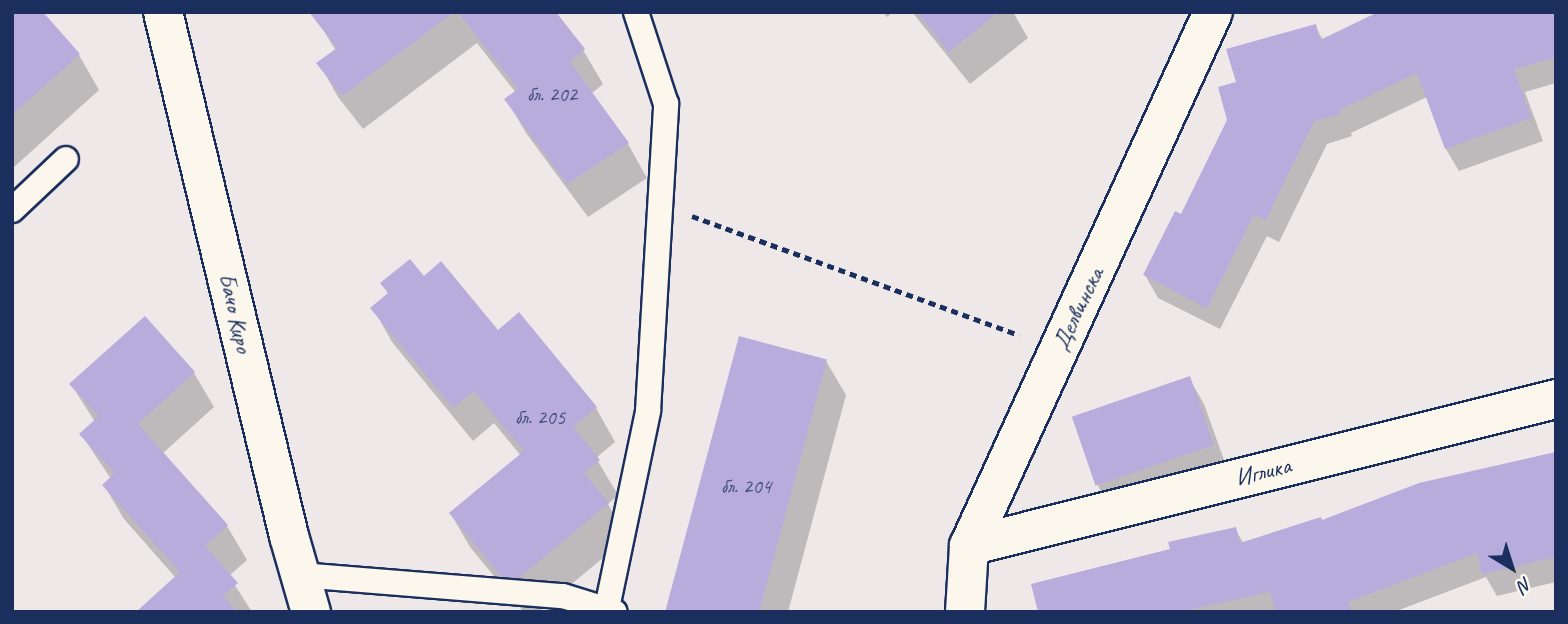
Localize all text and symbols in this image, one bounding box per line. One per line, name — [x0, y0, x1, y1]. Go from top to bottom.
house number: бл. 202 — [527, 81, 577, 107]
street label: Делвинска — [1046, 263, 1110, 355]
street label: Бачо Киро — [212, 270, 258, 356]
house number: бл. 205 — [515, 404, 565, 430]
street label: Иглика — [1232, 451, 1294, 493]
house number: бл. 204 — [721, 473, 771, 499]
north arrow — [1477, 533, 1547, 603]
text: N — [1513, 571, 1537, 598]

